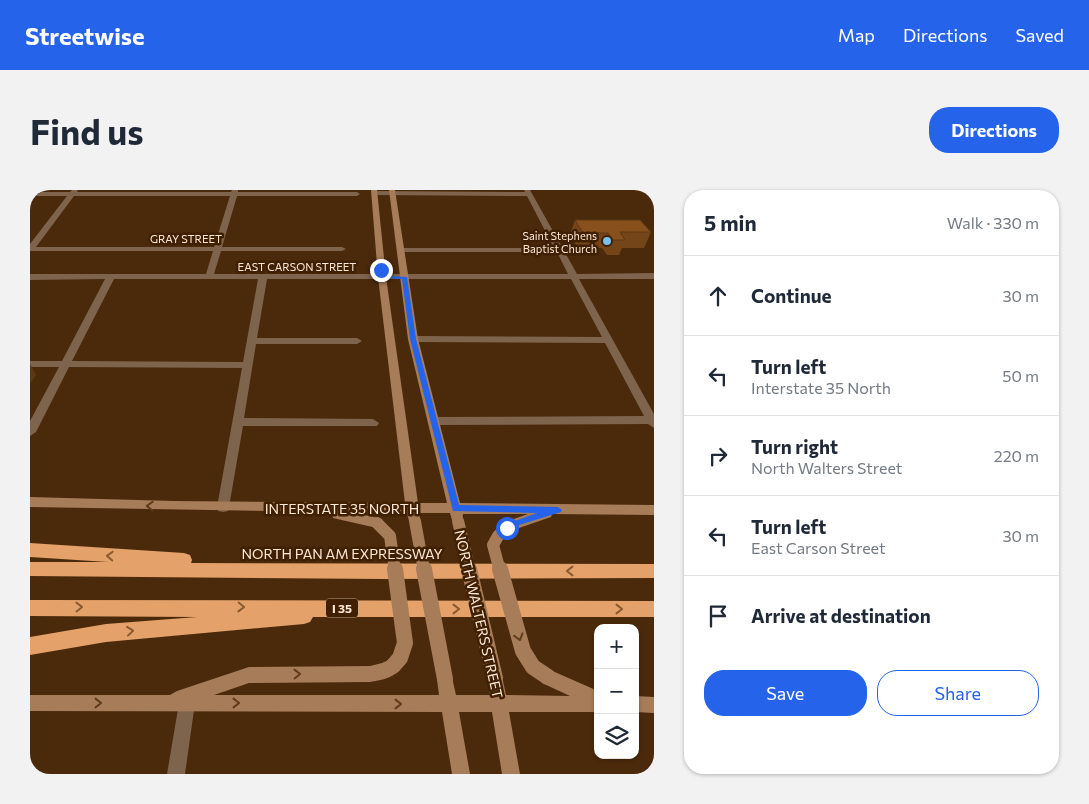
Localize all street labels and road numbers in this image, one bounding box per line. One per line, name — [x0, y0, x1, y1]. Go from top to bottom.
street label: GRAY STREET — [150, 232, 222, 245]
street label: EAST CARSON STREET — [238, 260, 356, 273]
street label: INTERSTATE 35 NORTH — [265, 500, 419, 517]
street label: NORTH WALTERS STREET — [451, 528, 507, 700]
street label: NORTH PAN AM EXPRESSWAY — [241, 545, 443, 562]
road number: I 35 — [326, 598, 358, 618]

